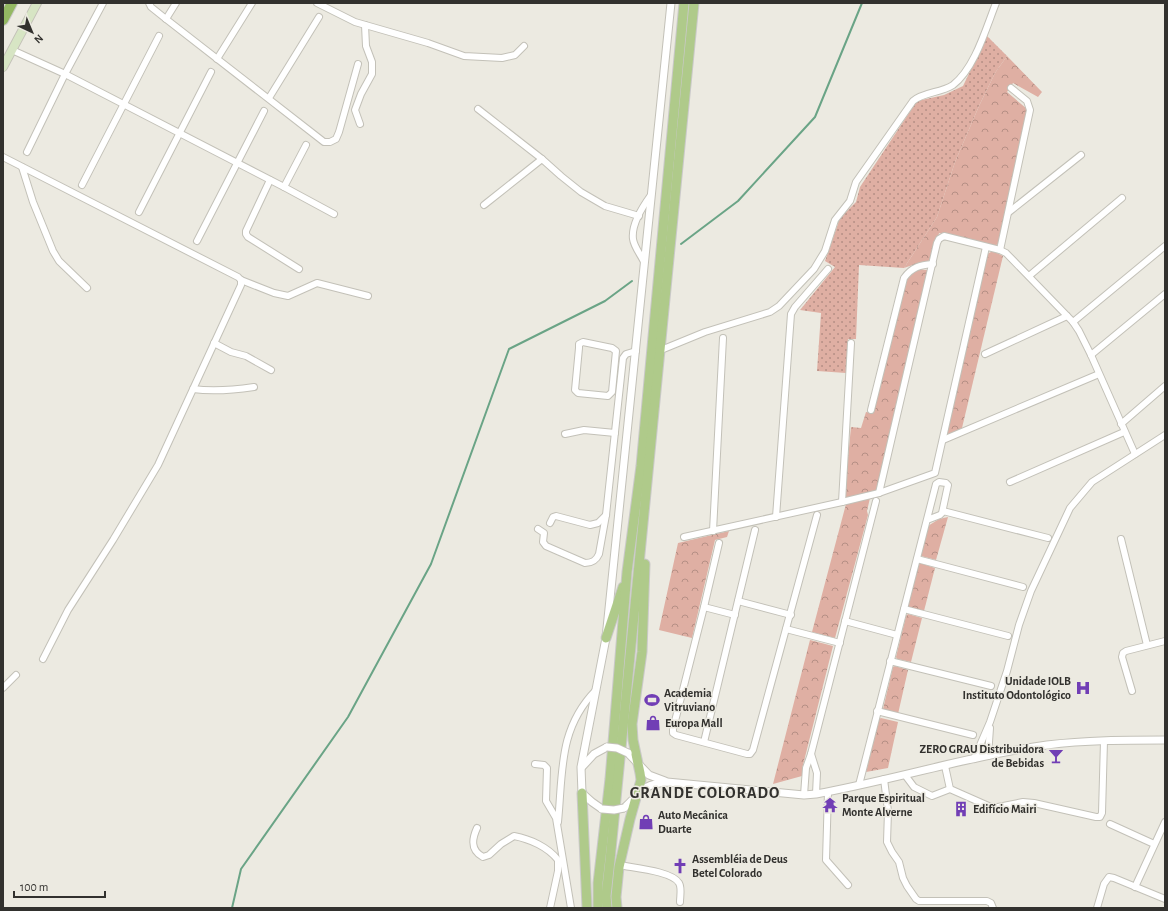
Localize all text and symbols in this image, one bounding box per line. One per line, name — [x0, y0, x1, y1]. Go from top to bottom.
north arrow — [12, 12, 52, 52]
text: N — [32, 32, 45, 45]
place label: Unidade IOLB Instituto Odontológico — [963, 675, 1071, 701]
hospital icon: Unidade IOLB Instituto Odontológico — [1074, 679, 1092, 697]
place label: Academia Vitruviano — [664, 687, 715, 713]
sports icon: Academia Vitruviano — [643, 691, 661, 709]
shop icon: Europa Mall — [644, 714, 662, 732]
place label: Europa Mall — [665, 717, 723, 729]
place label: ZERO GRAU Distribuidora de Bebidas — [920, 743, 1044, 769]
bar icon: ZERO GRAU Distribuidora de Bebidas — [1047, 747, 1065, 765]
district label: GRANDE COLORADO — [630, 785, 780, 801]
place label: Parque Espiritual Monte Alverne — [842, 792, 925, 818]
temple icon: Parque Espiritual Monte Alverne — [821, 796, 839, 814]
building icon: Edifício Mairi — [952, 800, 970, 818]
place label: Edifício Mairi — [973, 803, 1037, 815]
place label: Auto Mecânica Duarte — [658, 809, 728, 835]
shop icon: Auto Mecânica Duarte — [637, 813, 655, 831]
place label: Assembléia de Deus Betel Colorado — [692, 853, 788, 879]
church icon: Assembléia de Deus Betel Colorado — [671, 857, 689, 875]
scale bar — [14, 873, 105, 899]
text: 100 m — [20, 881, 48, 893]

